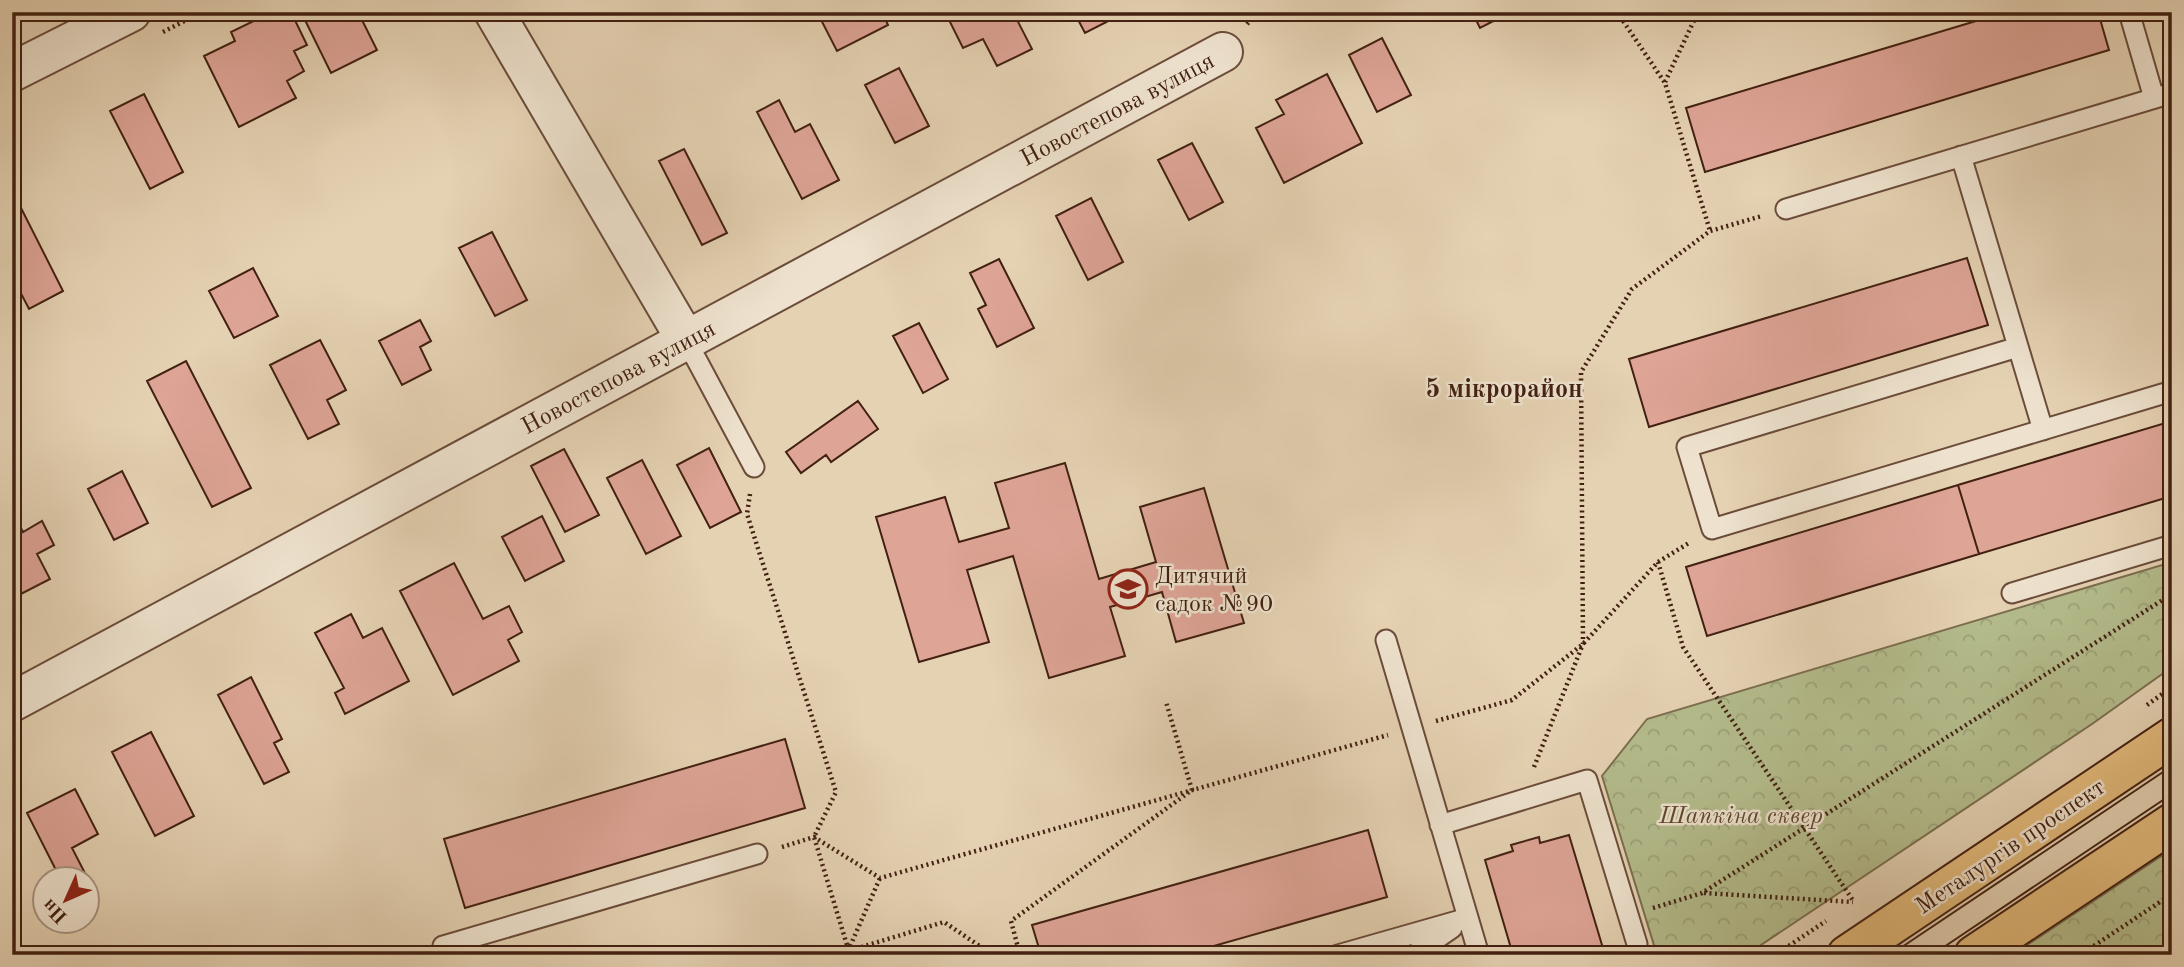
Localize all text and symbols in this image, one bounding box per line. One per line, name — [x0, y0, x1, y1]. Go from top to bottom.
street label: Новостепова вулиця — [1017, 50, 1219, 172]
street label: Новостепова вулиця — [518, 318, 720, 440]
district label: 5 мікрорайон — [1425, 377, 1583, 403]
place label: Дитячий садок №90 — [1155, 565, 1273, 617]
school or university icon: Дитячий садок №90 — [1107, 568, 1149, 610]
street label: Металургів проспект — [1912, 776, 2110, 920]
park label: Шапкіна сквер — [1658, 805, 1823, 829]
north arrow — [32, 866, 102, 936]
text: Пн — [40, 894, 72, 926]

